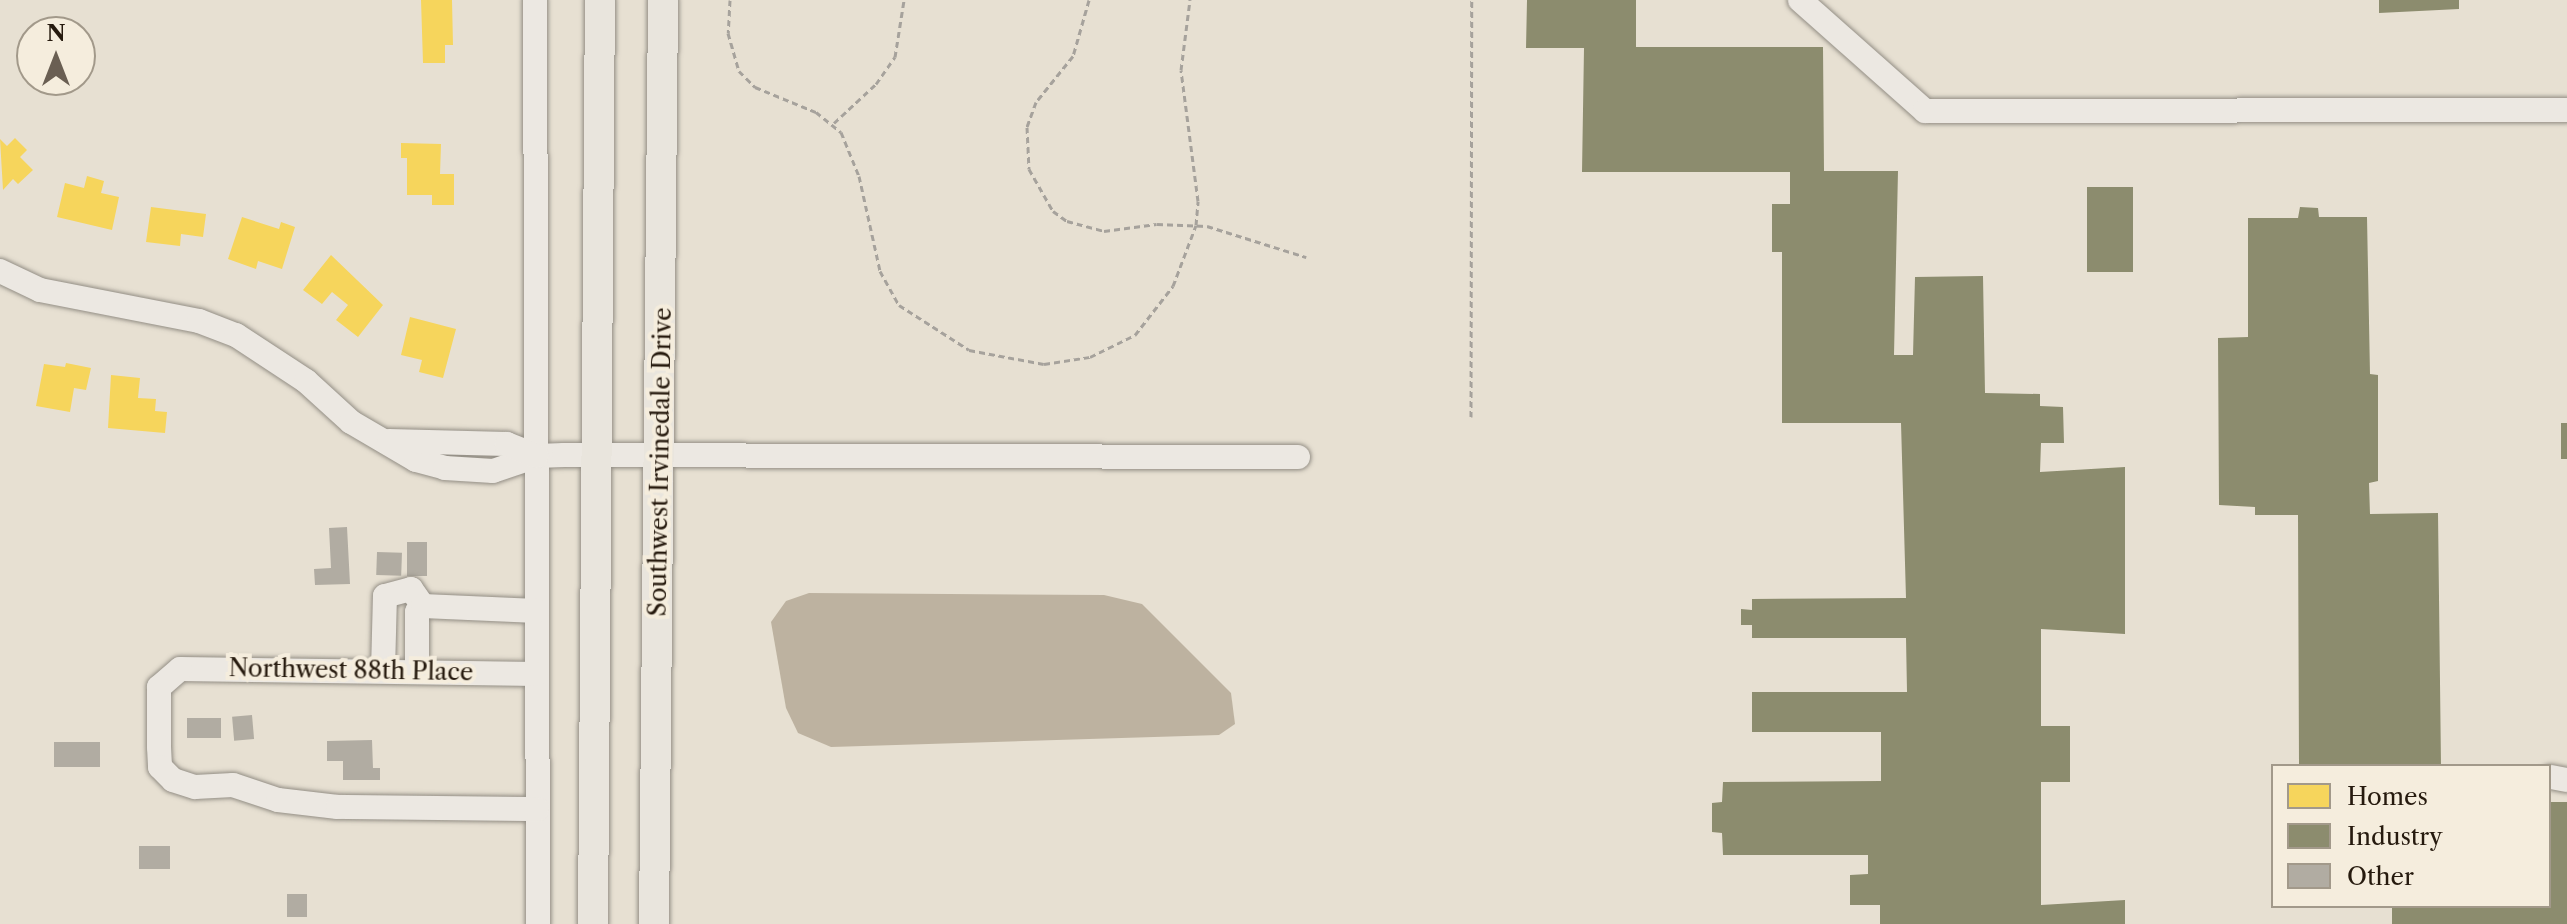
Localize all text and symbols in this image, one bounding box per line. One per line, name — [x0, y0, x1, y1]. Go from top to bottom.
north arrow — [16, 16, 96, 96]
text: N — [46, 20, 66, 47]
street label: Southwest Irvinedale Drive — [643, 307, 677, 617]
street label: Northwest 88th Place — [228, 653, 474, 687]
legend — [2271, 764, 2551, 908]
text: Homes — [2347, 782, 2428, 811]
text: Industry — [2347, 822, 2443, 851]
text: Other — [2347, 862, 2414, 891]

